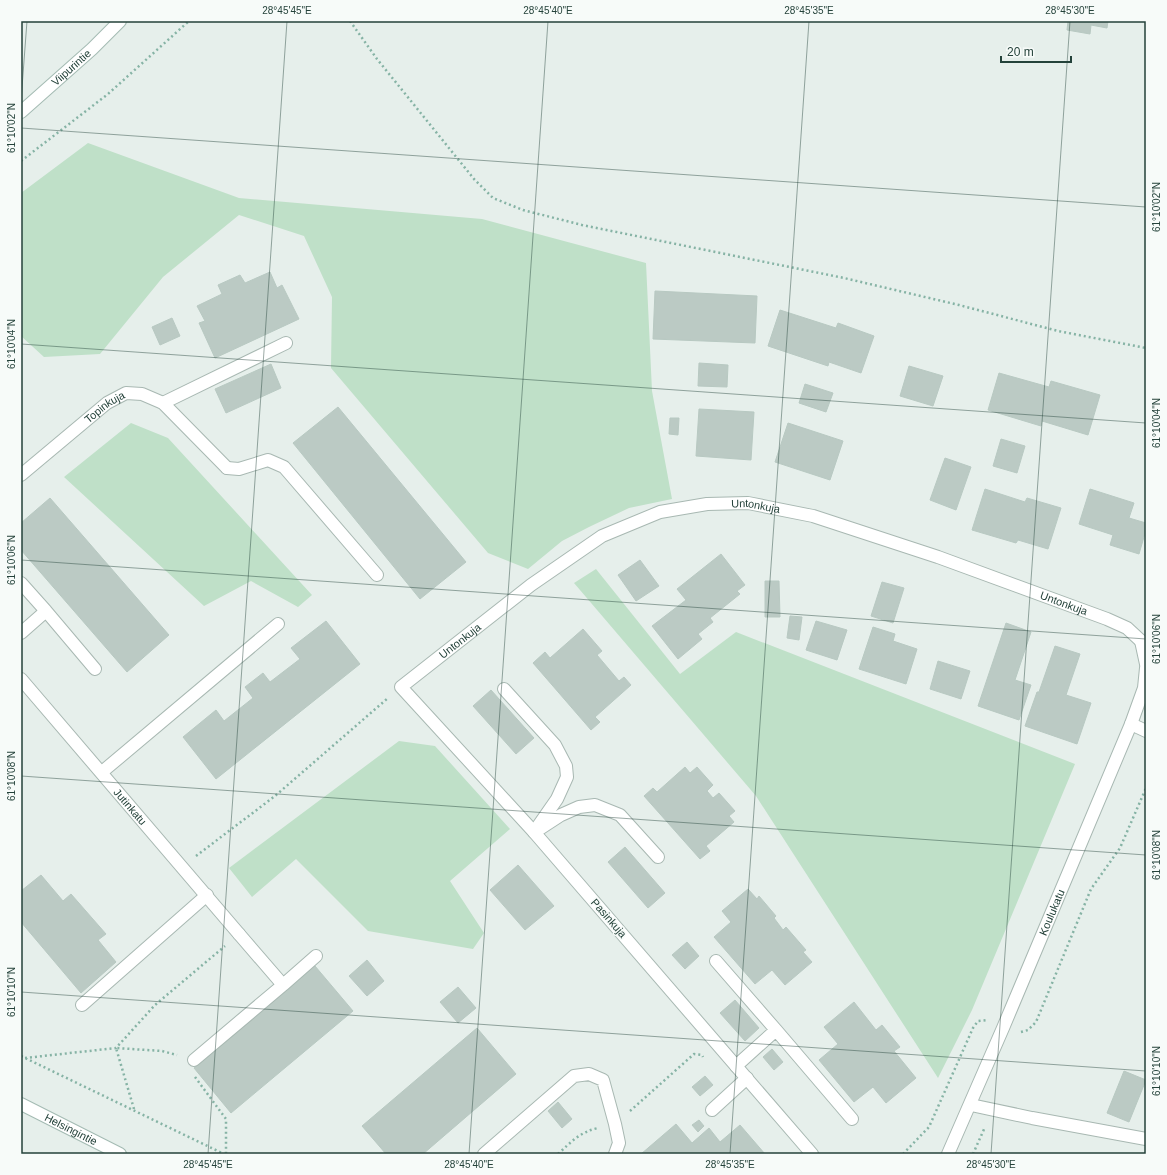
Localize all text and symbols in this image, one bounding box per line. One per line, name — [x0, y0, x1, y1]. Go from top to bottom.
text: 28°45'45"E — [262, 5, 312, 16]
text: 28°45'40"E — [523, 5, 573, 16]
text: 28°45'35"E — [784, 5, 834, 16]
text: 28°45'30"E — [1045, 5, 1095, 16]
scale bar — [1001, 38, 1071, 64]
text: 20 m — [1007, 45, 1034, 59]
street label: Viipurintie — [49, 47, 93, 88]
text: 61°10'02"N — [6, 103, 17, 153]
text: 61°10'02"N — [1151, 182, 1162, 232]
text: 61°10'04"N — [6, 319, 17, 369]
street label: Topinkuja — [82, 388, 127, 425]
text: 61°10'04"N — [1151, 398, 1162, 448]
street label: Untonkuja — [731, 497, 782, 515]
text: 61°10'06"N — [6, 535, 17, 585]
street label: Untonkuja — [1038, 589, 1090, 618]
text: 61°10'06"N — [1151, 614, 1162, 664]
street label: Untonkuja — [437, 620, 484, 661]
text: 61°10'08"N — [6, 751, 17, 801]
street label: Jutinkatu — [111, 786, 149, 827]
text: 61°10'08"N — [1151, 830, 1162, 880]
street label: Koulukatu — [1037, 887, 1067, 937]
street label: Pasinkuja — [589, 896, 630, 941]
text: 61°10'10"N — [6, 967, 17, 1017]
text: 61°10'10"N — [1151, 1046, 1162, 1096]
street label: Helsingintie — [43, 1111, 99, 1147]
text: 28°45'45"E — [183, 1159, 233, 1170]
text: 28°45'40"E — [444, 1159, 494, 1170]
text: 28°45'35"E — [705, 1159, 755, 1170]
text: 28°45'30"E — [966, 1159, 1016, 1170]

